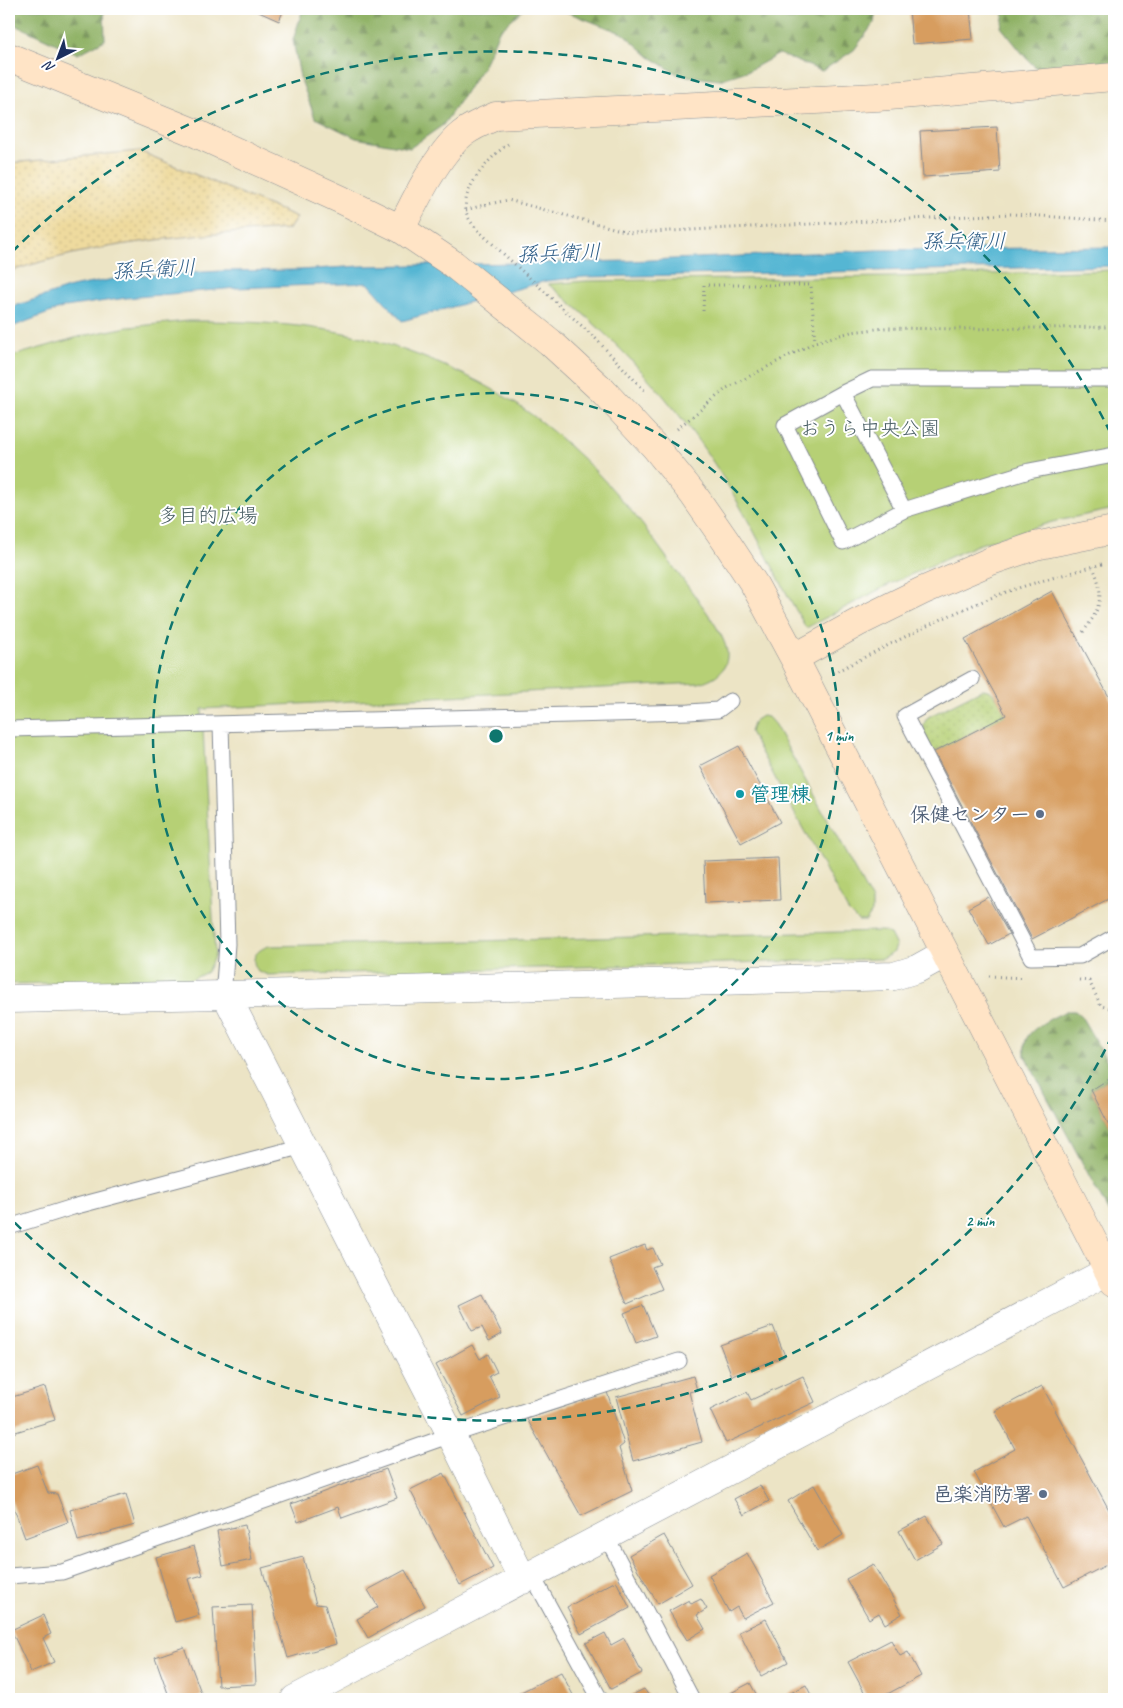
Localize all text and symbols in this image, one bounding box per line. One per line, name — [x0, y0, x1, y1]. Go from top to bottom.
north arrow — [32, 32, 82, 82]
text: N — [39, 57, 59, 77]
water label: 孫兵衛川 — [922, 228, 1006, 254]
water label: 孫兵衛川 — [517, 239, 601, 267]
water label: 孫兵衛川 — [111, 254, 197, 284]
park label: おうら中央公園 — [800, 416, 940, 441]
park label: 多目的広場 — [158, 503, 258, 528]
centre of rings — [487, 727, 505, 745]
text: 1 min — [825, 727, 854, 746]
place label: 管理棟 — [750, 782, 811, 807]
marker: 管理棟 — [734, 788, 746, 800]
place label: 保健センター — [910, 802, 1030, 827]
marker: 保健センター — [1034, 808, 1046, 820]
text: 2 min — [966, 1212, 995, 1231]
place label: 邑楽消防署 — [933, 1482, 1033, 1507]
marker: 邑楽消防署 — [1037, 1488, 1049, 1500]

